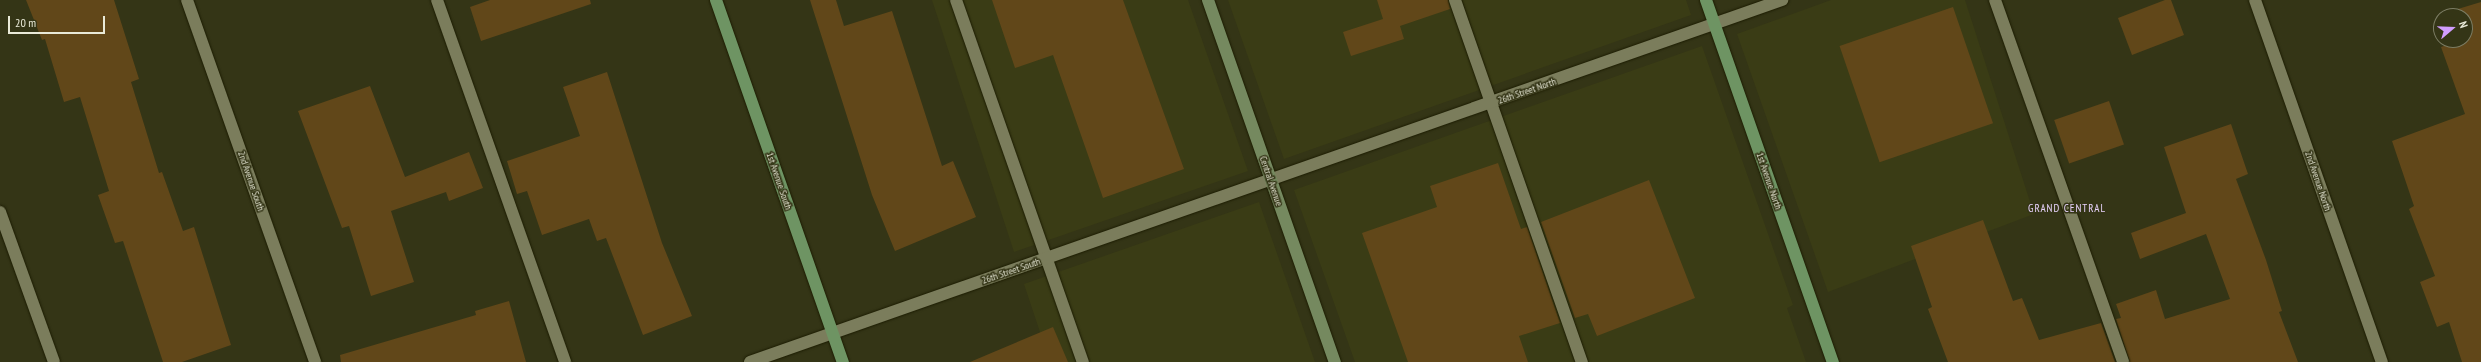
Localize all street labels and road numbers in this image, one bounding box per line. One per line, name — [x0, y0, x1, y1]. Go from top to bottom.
street label: 26th Street North — [1496, 75, 1558, 107]
street label: 2nd Avenue South — [235, 149, 267, 213]
street label: 2nd Avenue North — [2302, 149, 2334, 213]
street label: 1st Avenue South — [764, 151, 794, 211]
street label: 1st Avenue North — [1754, 151, 1784, 211]
street label: Central Avenue — [1257, 154, 1285, 208]
street label: 26th Street South — [980, 255, 1042, 287]

